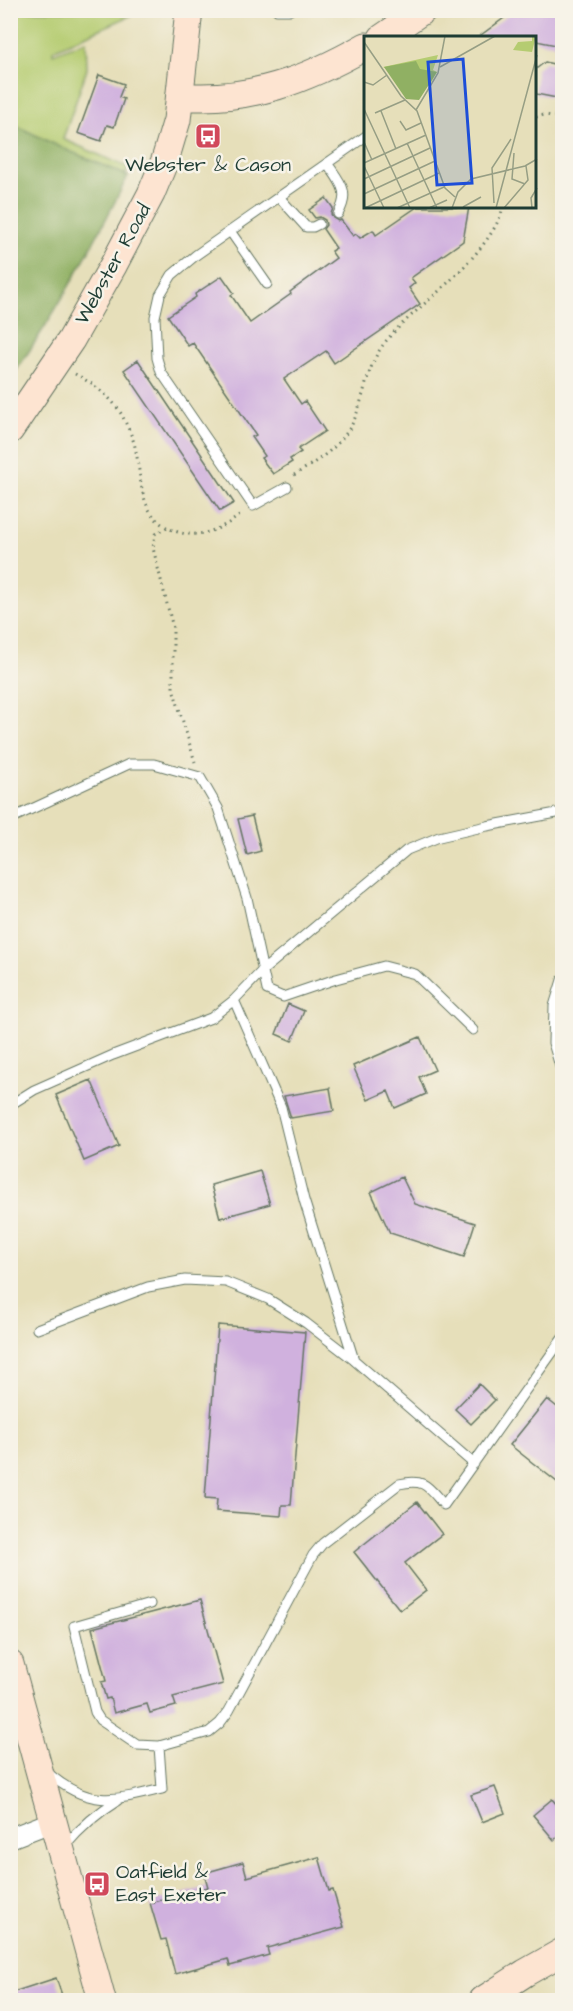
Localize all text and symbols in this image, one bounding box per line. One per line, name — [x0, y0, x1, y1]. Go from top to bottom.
inset map — [364, 36, 537, 208]
bus stop icon: Webster & Cason — [193, 121, 223, 151]
place label: Webster & Cason — [125, 151, 291, 179]
street label: Webster Road — [68, 198, 158, 330]
place label: Oatfield & East Exeter — [116, 1858, 226, 1909]
bus stop icon: Oatfield & East Exeter — [82, 1869, 112, 1899]

